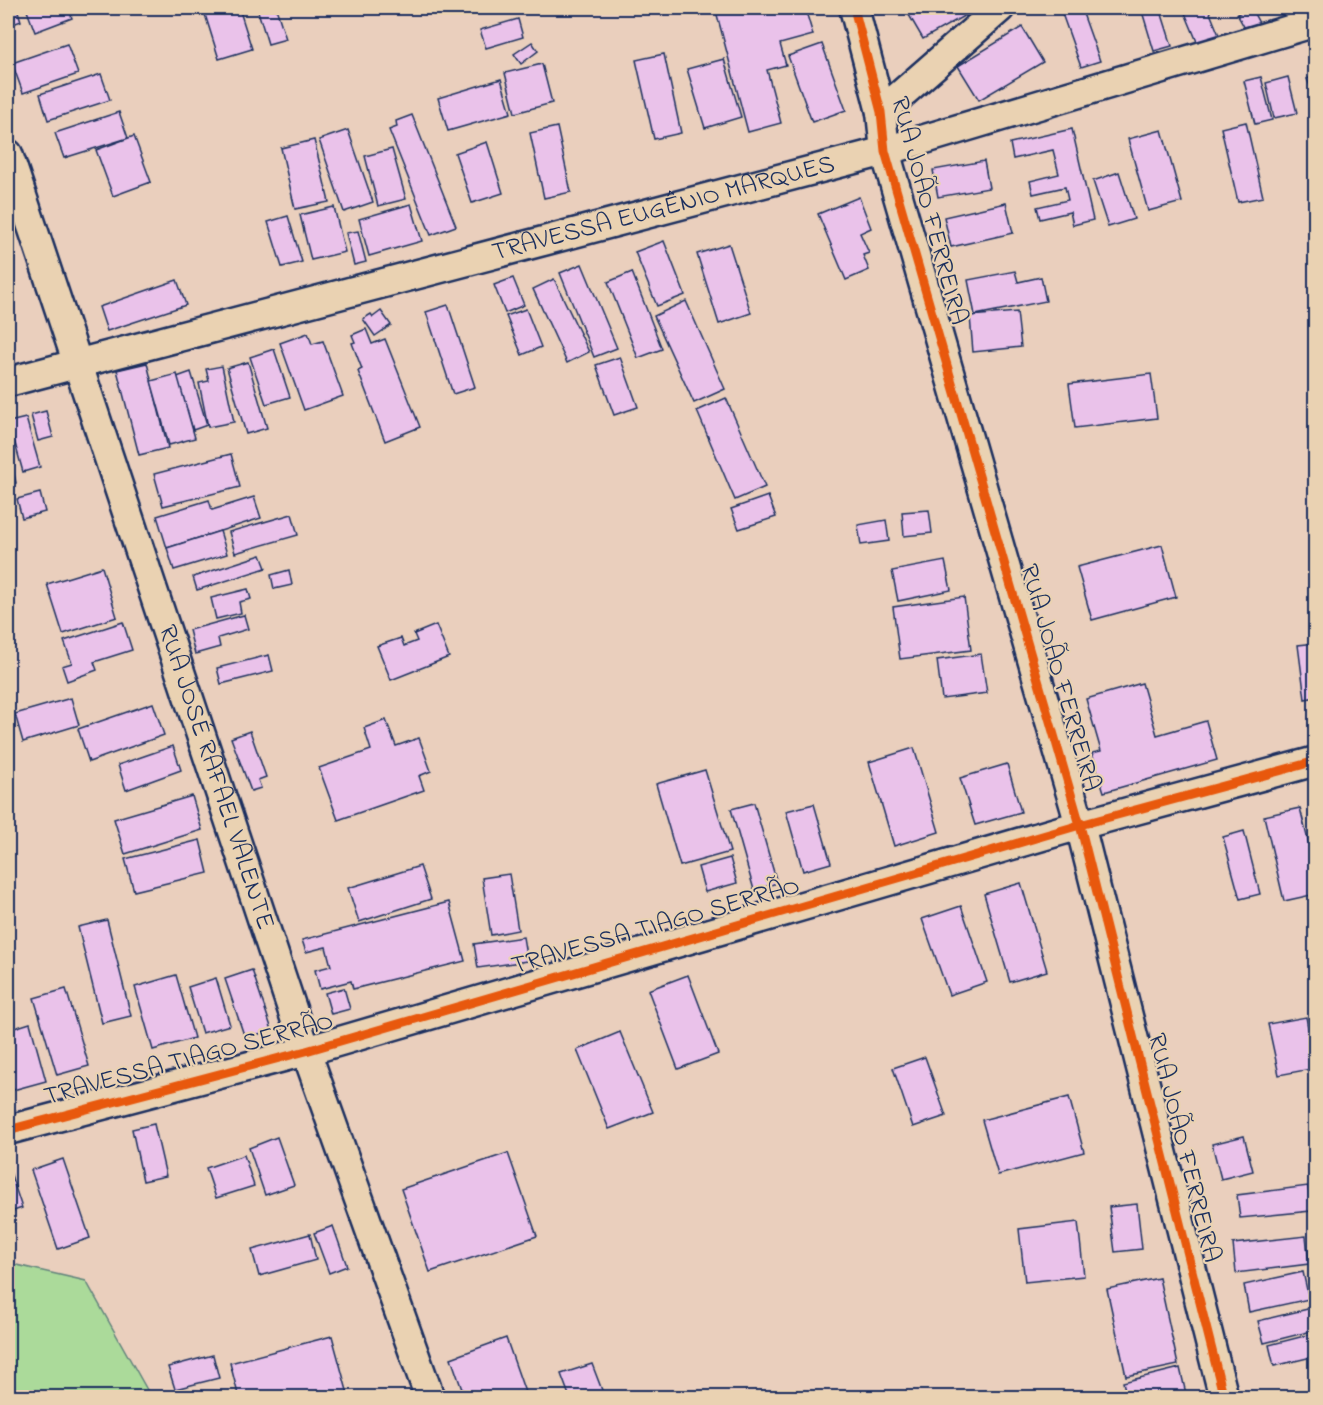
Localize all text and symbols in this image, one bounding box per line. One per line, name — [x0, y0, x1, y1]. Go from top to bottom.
street label: RUA JOÃO FERREIRA — [879, 93, 977, 329]
street label: TRAVESSA EUGÊNIO MARQUES — [488, 146, 839, 273]
street label: RUA JOÃO FERREIRA — [1008, 560, 1110, 796]
street label: RUA JOSÉ RAFAEL VALENTE — [147, 620, 283, 935]
street label: TRAVESSA TIAGO SERRÃO — [507, 868, 805, 986]
street label: TRAVESSA TIAGO SERRÃO — [40, 1003, 338, 1117]
street label: RUA JOÃO FERREIRA — [1136, 1029, 1230, 1267]

